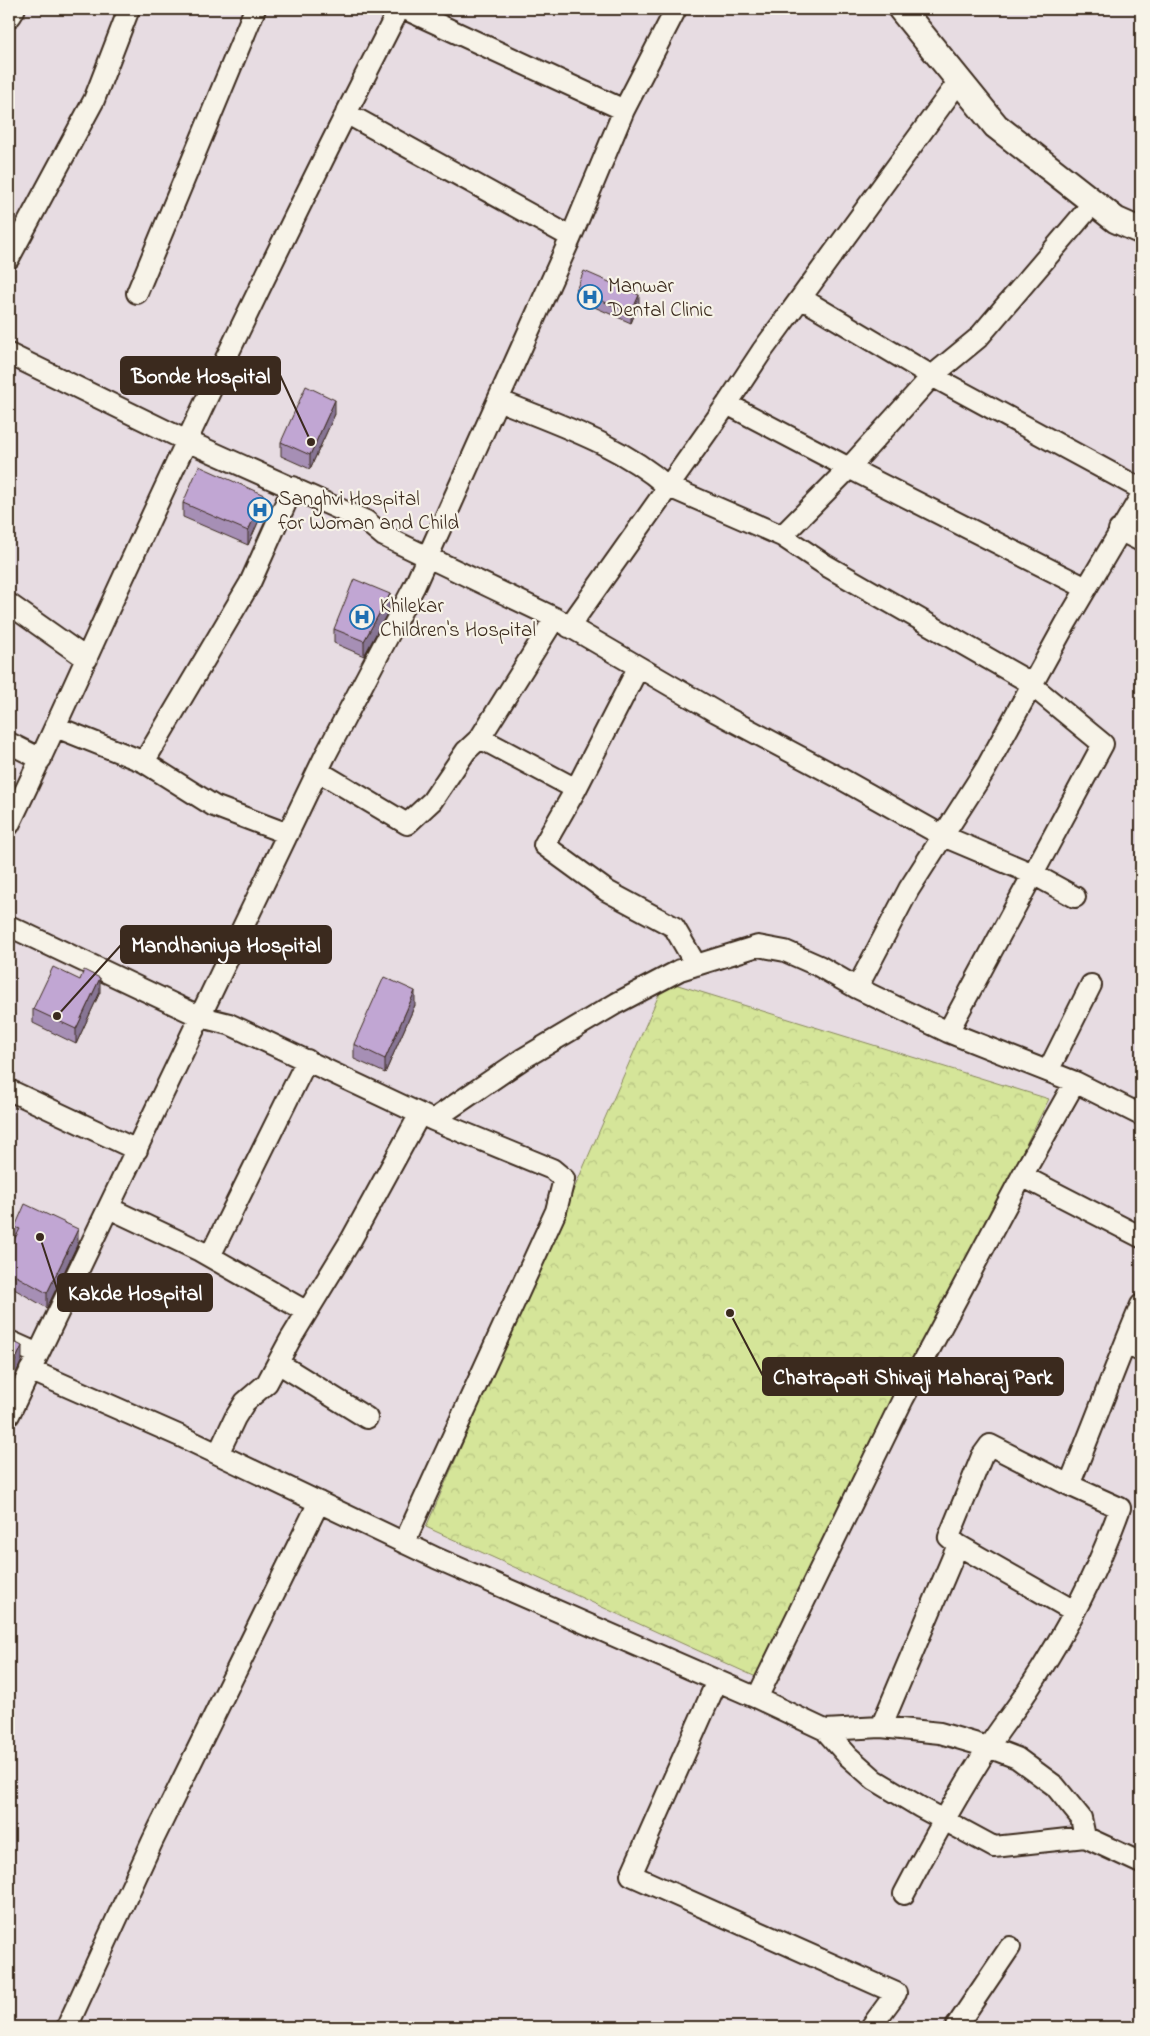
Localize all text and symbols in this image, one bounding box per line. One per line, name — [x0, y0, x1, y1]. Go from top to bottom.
place label: Manwar Dental Clinic — [607, 272, 713, 326]
hospital icon: Manwar Dental Clinic — [577, 284, 603, 310]
callout: Bonde Hospital — [121, 357, 280, 394]
text: Bonde Hospital — [130, 362, 271, 394]
place label: Sanghvi Hospital for Woman and Child — [278, 485, 459, 539]
hospital icon: Sanghvi Hospital for Woman and Child — [247, 497, 273, 523]
place label: Khilekar Children's Hospital — [380, 592, 536, 646]
hospital icon: Khilekar Children's Hospital — [349, 604, 375, 630]
callout: Mandhaniya Hospital — [121, 926, 331, 963]
text: Mandhaniya Hospital — [131, 931, 321, 964]
callout: Kakde Hospital — [58, 1274, 212, 1311]
text: Kakde Hospital — [68, 1279, 202, 1311]
callout: Chatrapati Shivaji Maharaj Park — [763, 1358, 1063, 1395]
text: Chatrapati Shivaji Maharaj Park — [773, 1363, 1054, 1395]

